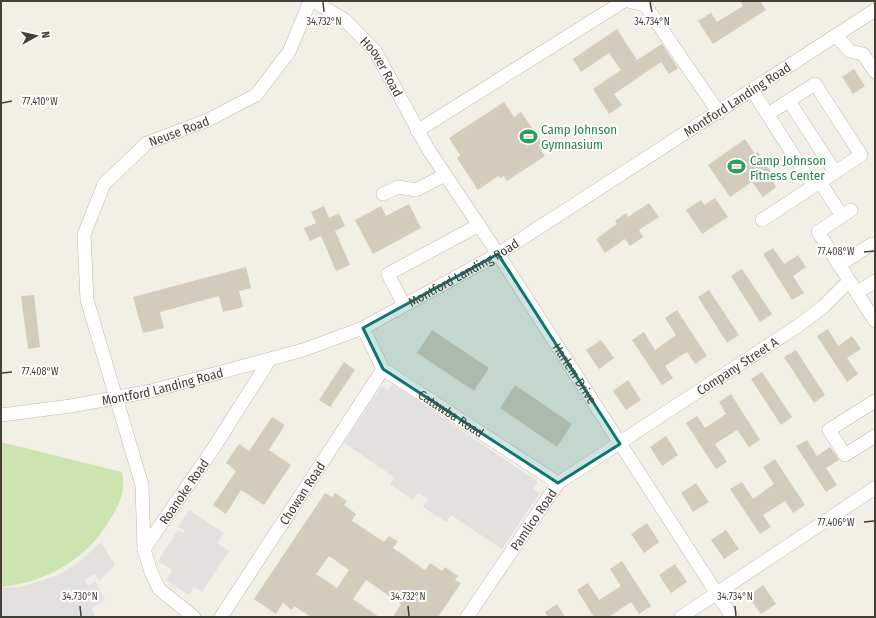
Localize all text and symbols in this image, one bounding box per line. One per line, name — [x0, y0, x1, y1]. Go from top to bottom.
north arrow — [16, 16, 56, 56]
text: 34.732°N — [307, 16, 342, 28]
text: 34.734°N — [634, 16, 670, 28]
text: N — [39, 31, 52, 39]
street label: Hoover Road — [357, 33, 406, 99]
street label: Montford Landing Road — [681, 59, 793, 139]
text: 77.410°W — [22, 96, 58, 108]
street label: Neuse Road — [147, 113, 211, 149]
place label: Camp Johnson Gymnasium — [541, 122, 617, 152]
sports icon: Camp Johnson Gymnasium — [518, 126, 538, 146]
place label: Camp Johnson Fitness Center — [750, 153, 826, 183]
sports icon: Camp Johnson Fitness Center — [727, 157, 747, 177]
street label: Montford Landing Road — [405, 235, 521, 309]
text: 77.408°W — [817, 246, 855, 258]
street label: Company Street A — [694, 334, 781, 398]
street label: Harlem Drive — [550, 340, 600, 406]
street label: Montford Landing Road — [100, 364, 225, 408]
text: 77.408°W — [21, 366, 59, 378]
street label: Catawba Road — [416, 387, 487, 440]
street label: Roanoke Road — [156, 456, 212, 527]
street label: Chowan Road — [276, 459, 328, 527]
street label: Pamlico Road — [507, 486, 560, 553]
text: 77.406°W — [818, 517, 855, 529]
text: 34.730°N — [62, 591, 98, 603]
text: 34.732°N — [391, 591, 426, 603]
text: 34.734°N — [717, 591, 753, 603]

